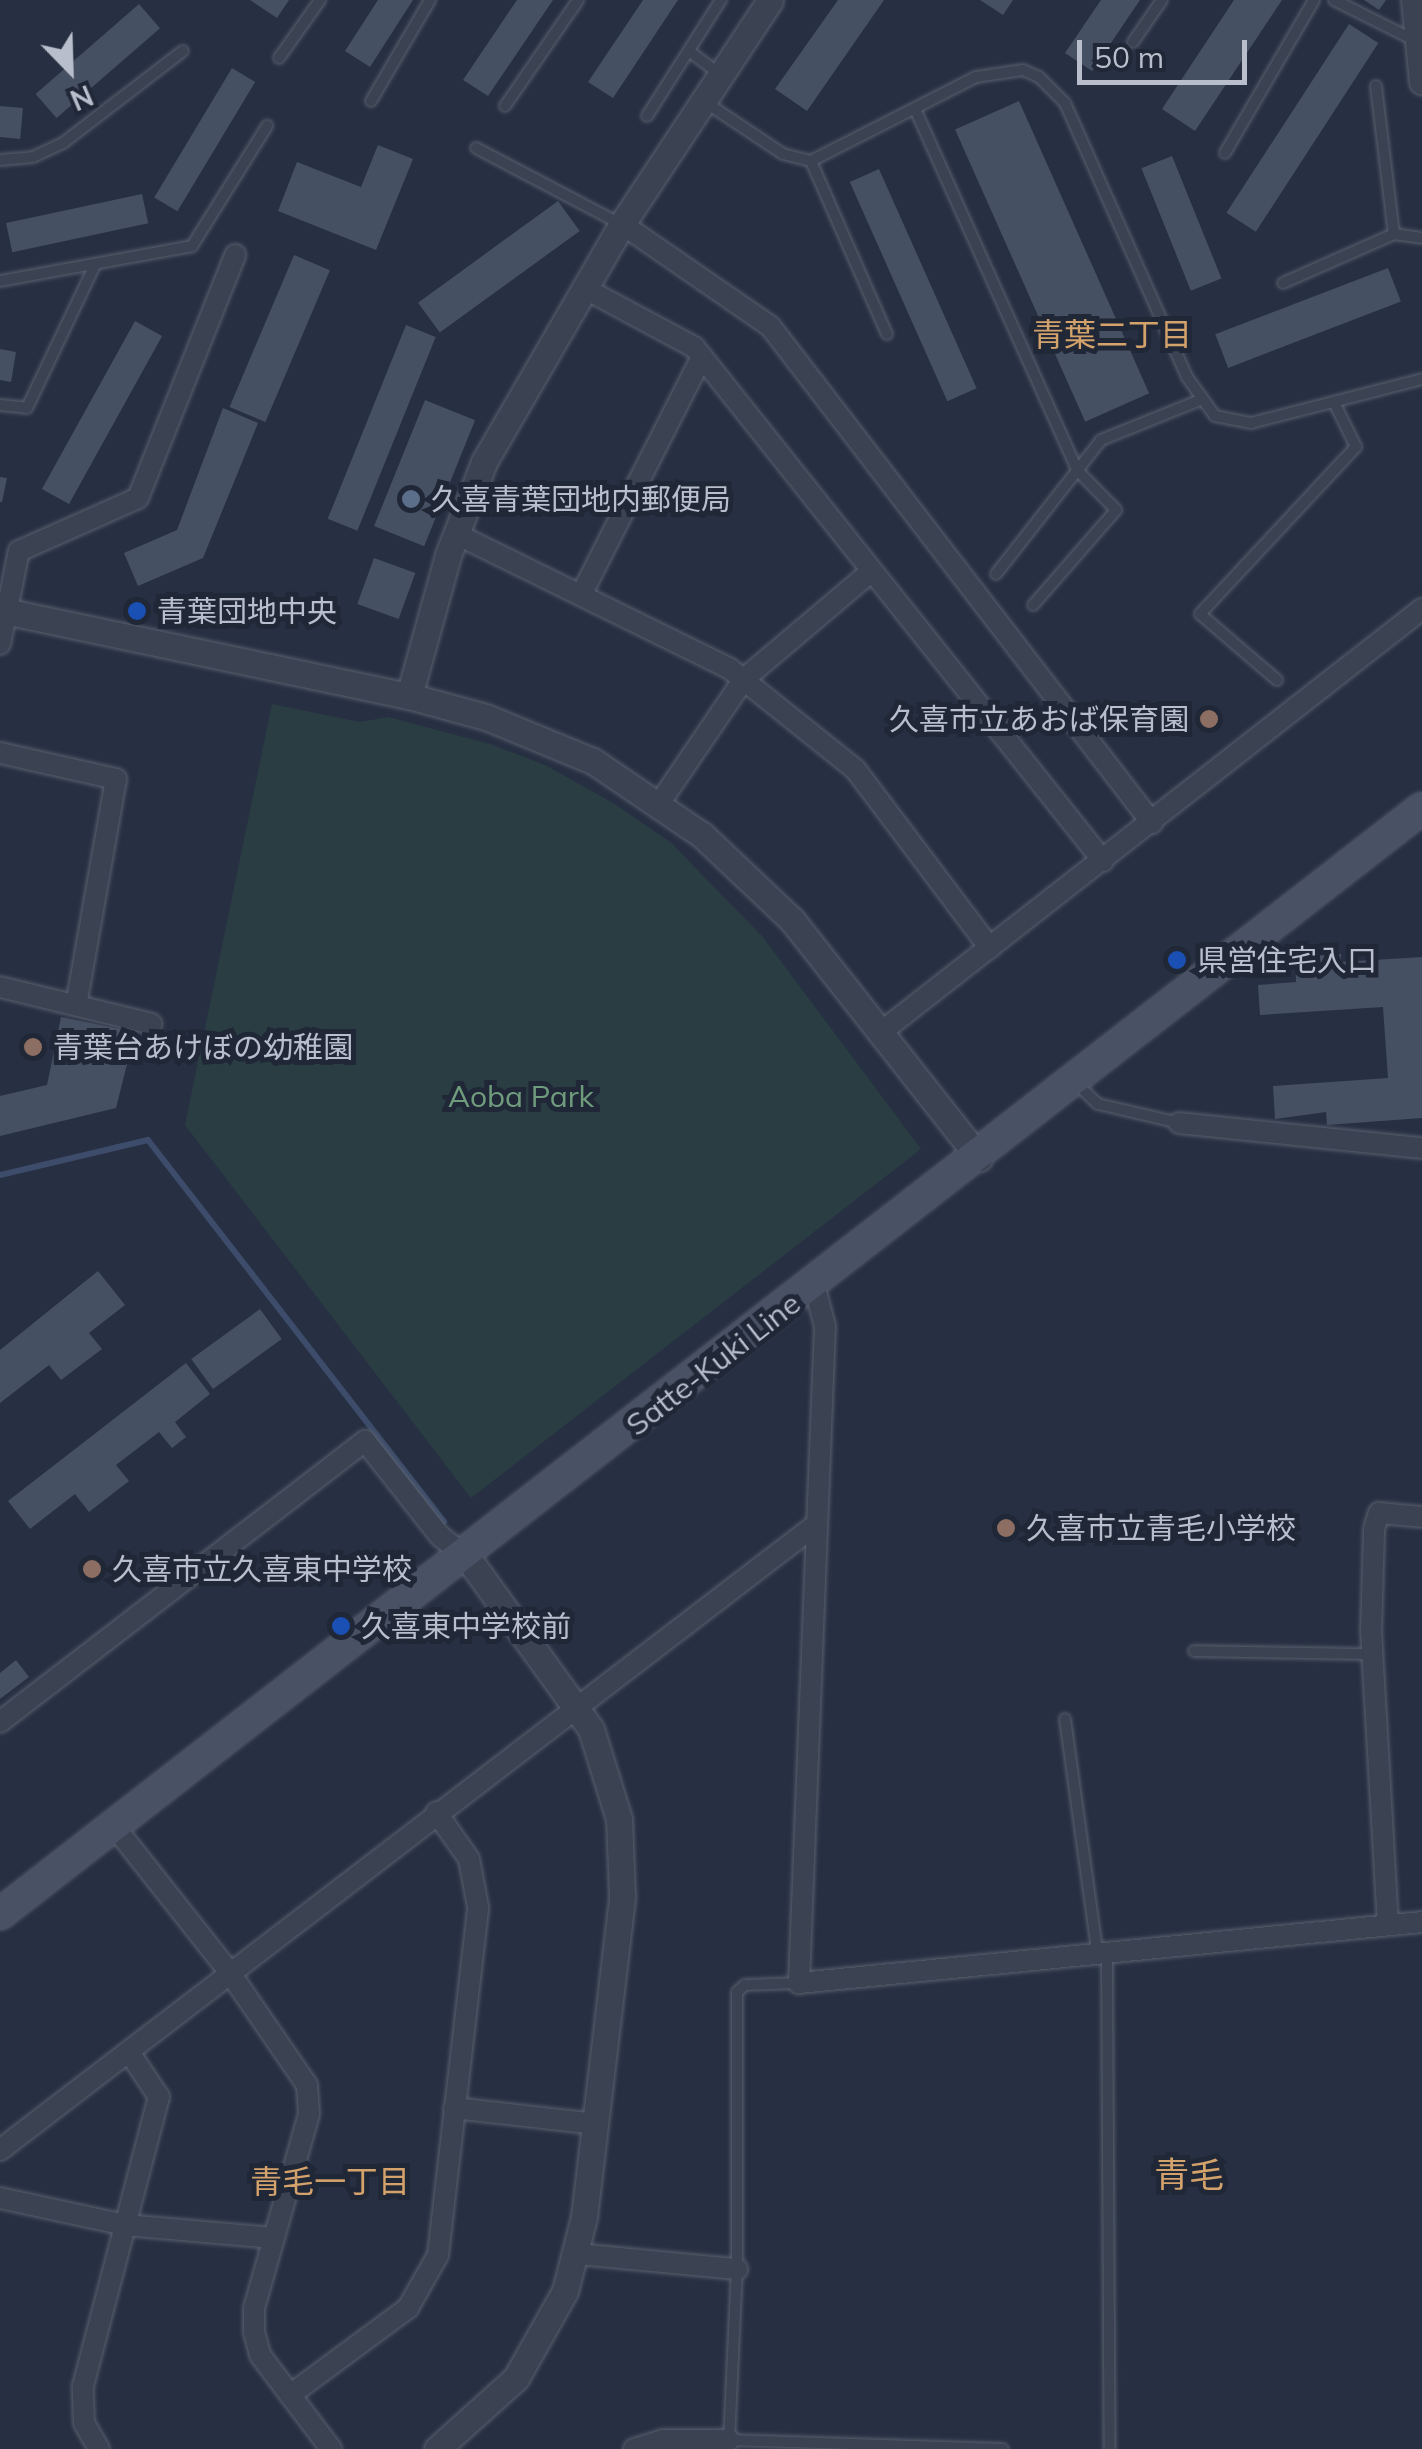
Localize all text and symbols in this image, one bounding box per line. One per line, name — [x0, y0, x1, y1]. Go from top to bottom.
north arrow — [20, 20, 120, 120]
scale bar — [1082, 20, 1252, 82]
text: 50 m — [1094, 38, 1164, 76]
text: N — [65, 78, 98, 118]
district label: 青葉二丁目 — [1032, 315, 1192, 353]
place label: 久喜青葉団地内郵便局 — [431, 481, 731, 517]
marker: 久喜青葉団地内郵便局 — [400, 488, 422, 510]
place label: 青葉団地中央 — [157, 593, 337, 629]
marker: 青葉団地中央 — [126, 600, 148, 622]
place label: 久喜市立あおば保育園 — [889, 701, 1189, 737]
marker: 久喜市立あおば保育園 — [1198, 708, 1220, 730]
place label: 県営住宅入口 — [1197, 942, 1377, 978]
marker: 県営住宅入口 — [1166, 949, 1188, 971]
place label: 青葉台あけぼの幼稚園 — [53, 1029, 353, 1065]
marker: 青葉台あけぼの幼稚園 — [22, 1036, 44, 1058]
park label: Aoba Park — [448, 1078, 594, 1114]
street label: Satte-Kuki Line — [619, 1285, 807, 1443]
place label: 久喜市立青毛小学校 — [1026, 1510, 1296, 1546]
marker: 久喜市立青毛小学校 — [995, 1517, 1017, 1539]
place label: 久喜市立久喜東中学校 — [112, 1551, 412, 1587]
marker: 久喜市立久喜東中学校 — [81, 1558, 103, 1580]
place label: 久喜東中学校前 — [361, 1608, 571, 1644]
marker: 久喜東中学校前 — [330, 1615, 352, 1637]
district label: 青毛 — [1154, 2153, 1224, 2195]
district label: 青毛一丁目 — [250, 2162, 410, 2200]

